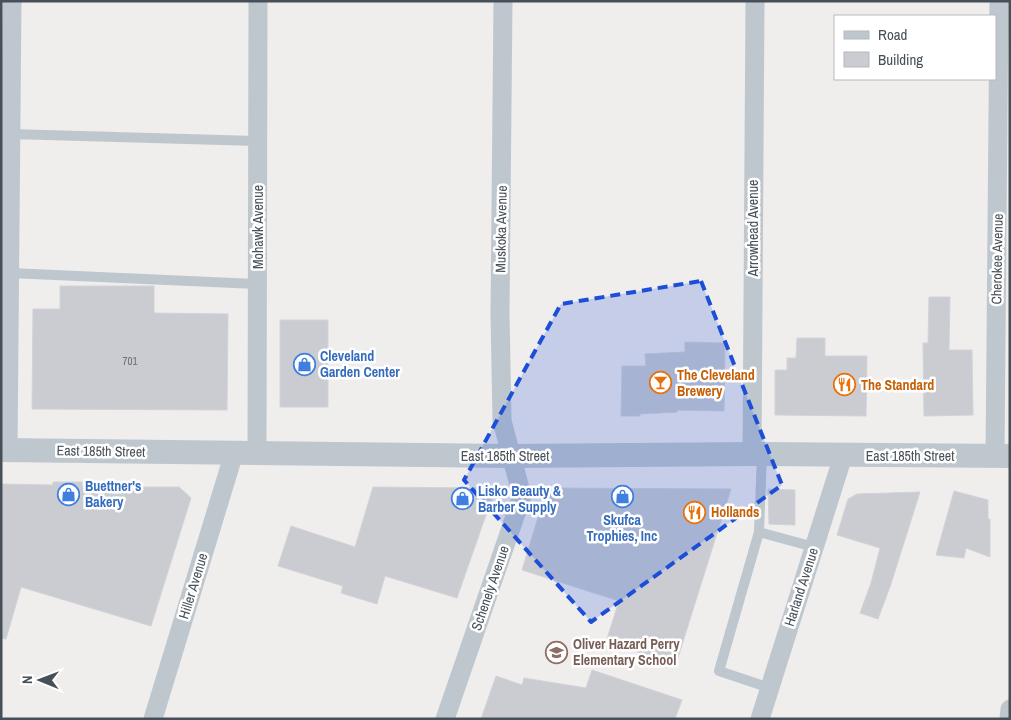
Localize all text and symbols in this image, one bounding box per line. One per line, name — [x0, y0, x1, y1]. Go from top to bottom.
legend — [834, 15, 996, 80]
text: Road — [878, 24, 907, 45]
text: Building — [878, 49, 923, 70]
street label: Arrowhead Avenue — [744, 180, 762, 277]
street label: Mohawk Avenue — [249, 185, 267, 269]
street label: Muskoka Avenue — [491, 185, 511, 273]
street label: Cherokee Avenue — [987, 213, 1007, 305]
place label: Cleveland Garden Center — [320, 347, 400, 381]
shop icon: Cleveland Garden Center — [292, 352, 316, 376]
house number: 701 — [122, 354, 138, 368]
place label: The Cleveland Brewery — [677, 366, 755, 400]
bar icon: The Cleveland Brewery — [649, 371, 673, 395]
restaurant icon: The Standard — [833, 373, 857, 397]
place label: The Standard — [861, 376, 934, 394]
street label: East 185th Street — [56, 441, 146, 461]
street label: East 185th Street — [461, 447, 549, 465]
street label: East 185th Street — [866, 447, 954, 465]
place label: Buettner's Bakery — [85, 477, 141, 511]
shop icon: Buettner's Bakery — [57, 482, 81, 506]
place label: Lisko Beauty & Barber Supply — [478, 482, 562, 516]
shop icon: Skufca Trophies, Inc — [610, 485, 634, 509]
shop icon: Lisko Beauty & Barber Supply — [450, 487, 474, 511]
restaurant icon: Hollands — [683, 500, 707, 524]
place label: Hollands — [711, 503, 759, 521]
place label: Skufca Trophies, Inc — [587, 511, 657, 545]
street label: Schenely Avenue — [467, 543, 513, 633]
street label: Harland Avenue — [780, 545, 822, 629]
street label: Hiller Avenue — [174, 551, 212, 621]
place label: Oliver Hazard Perry Elementary School — [573, 635, 680, 669]
school or university icon: Oliver Hazard Perry Elementary School — [545, 640, 569, 664]
north arrow — [15, 655, 65, 705]
text: N — [18, 675, 36, 684]

